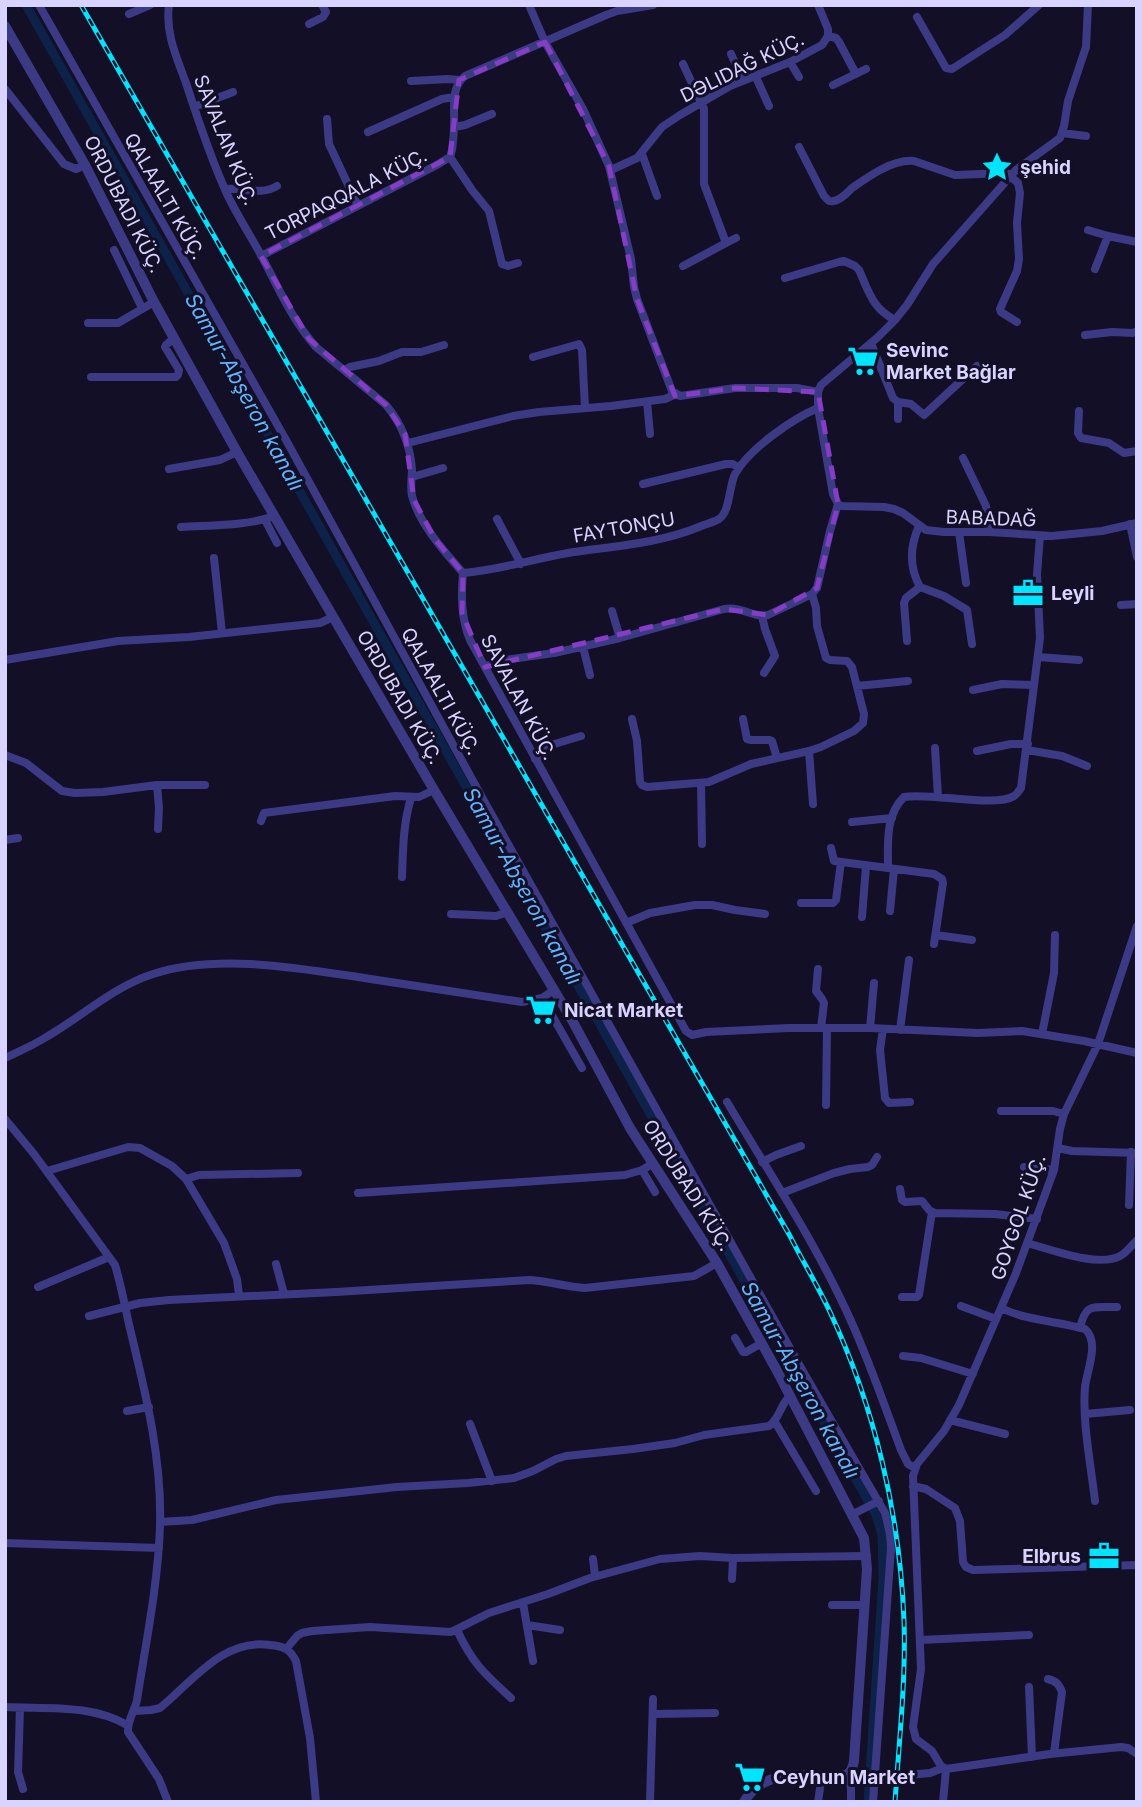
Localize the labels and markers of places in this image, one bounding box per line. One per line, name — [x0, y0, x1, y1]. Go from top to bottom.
place icon: şehid — [980, 150, 1014, 184]
place label: şehid — [1020, 156, 1071, 179]
place label: Sevinc Market Bağlar — [886, 339, 1016, 384]
supermarket icon: Sevinc Market Bağlar — [846, 344, 880, 378]
office icon: Leyli — [1011, 576, 1045, 610]
place label: Leyli — [1051, 582, 1095, 605]
supermarket icon: Nicat Market — [524, 993, 558, 1027]
place label: Nicat Market — [564, 999, 683, 1022]
office icon: Elbrus — [1087, 1539, 1121, 1573]
place label: Elbrus — [1022, 1545, 1081, 1568]
supermarket icon: Ceyhun Market — [733, 1760, 767, 1794]
place label: Ceyhun Market — [773, 1766, 915, 1789]

